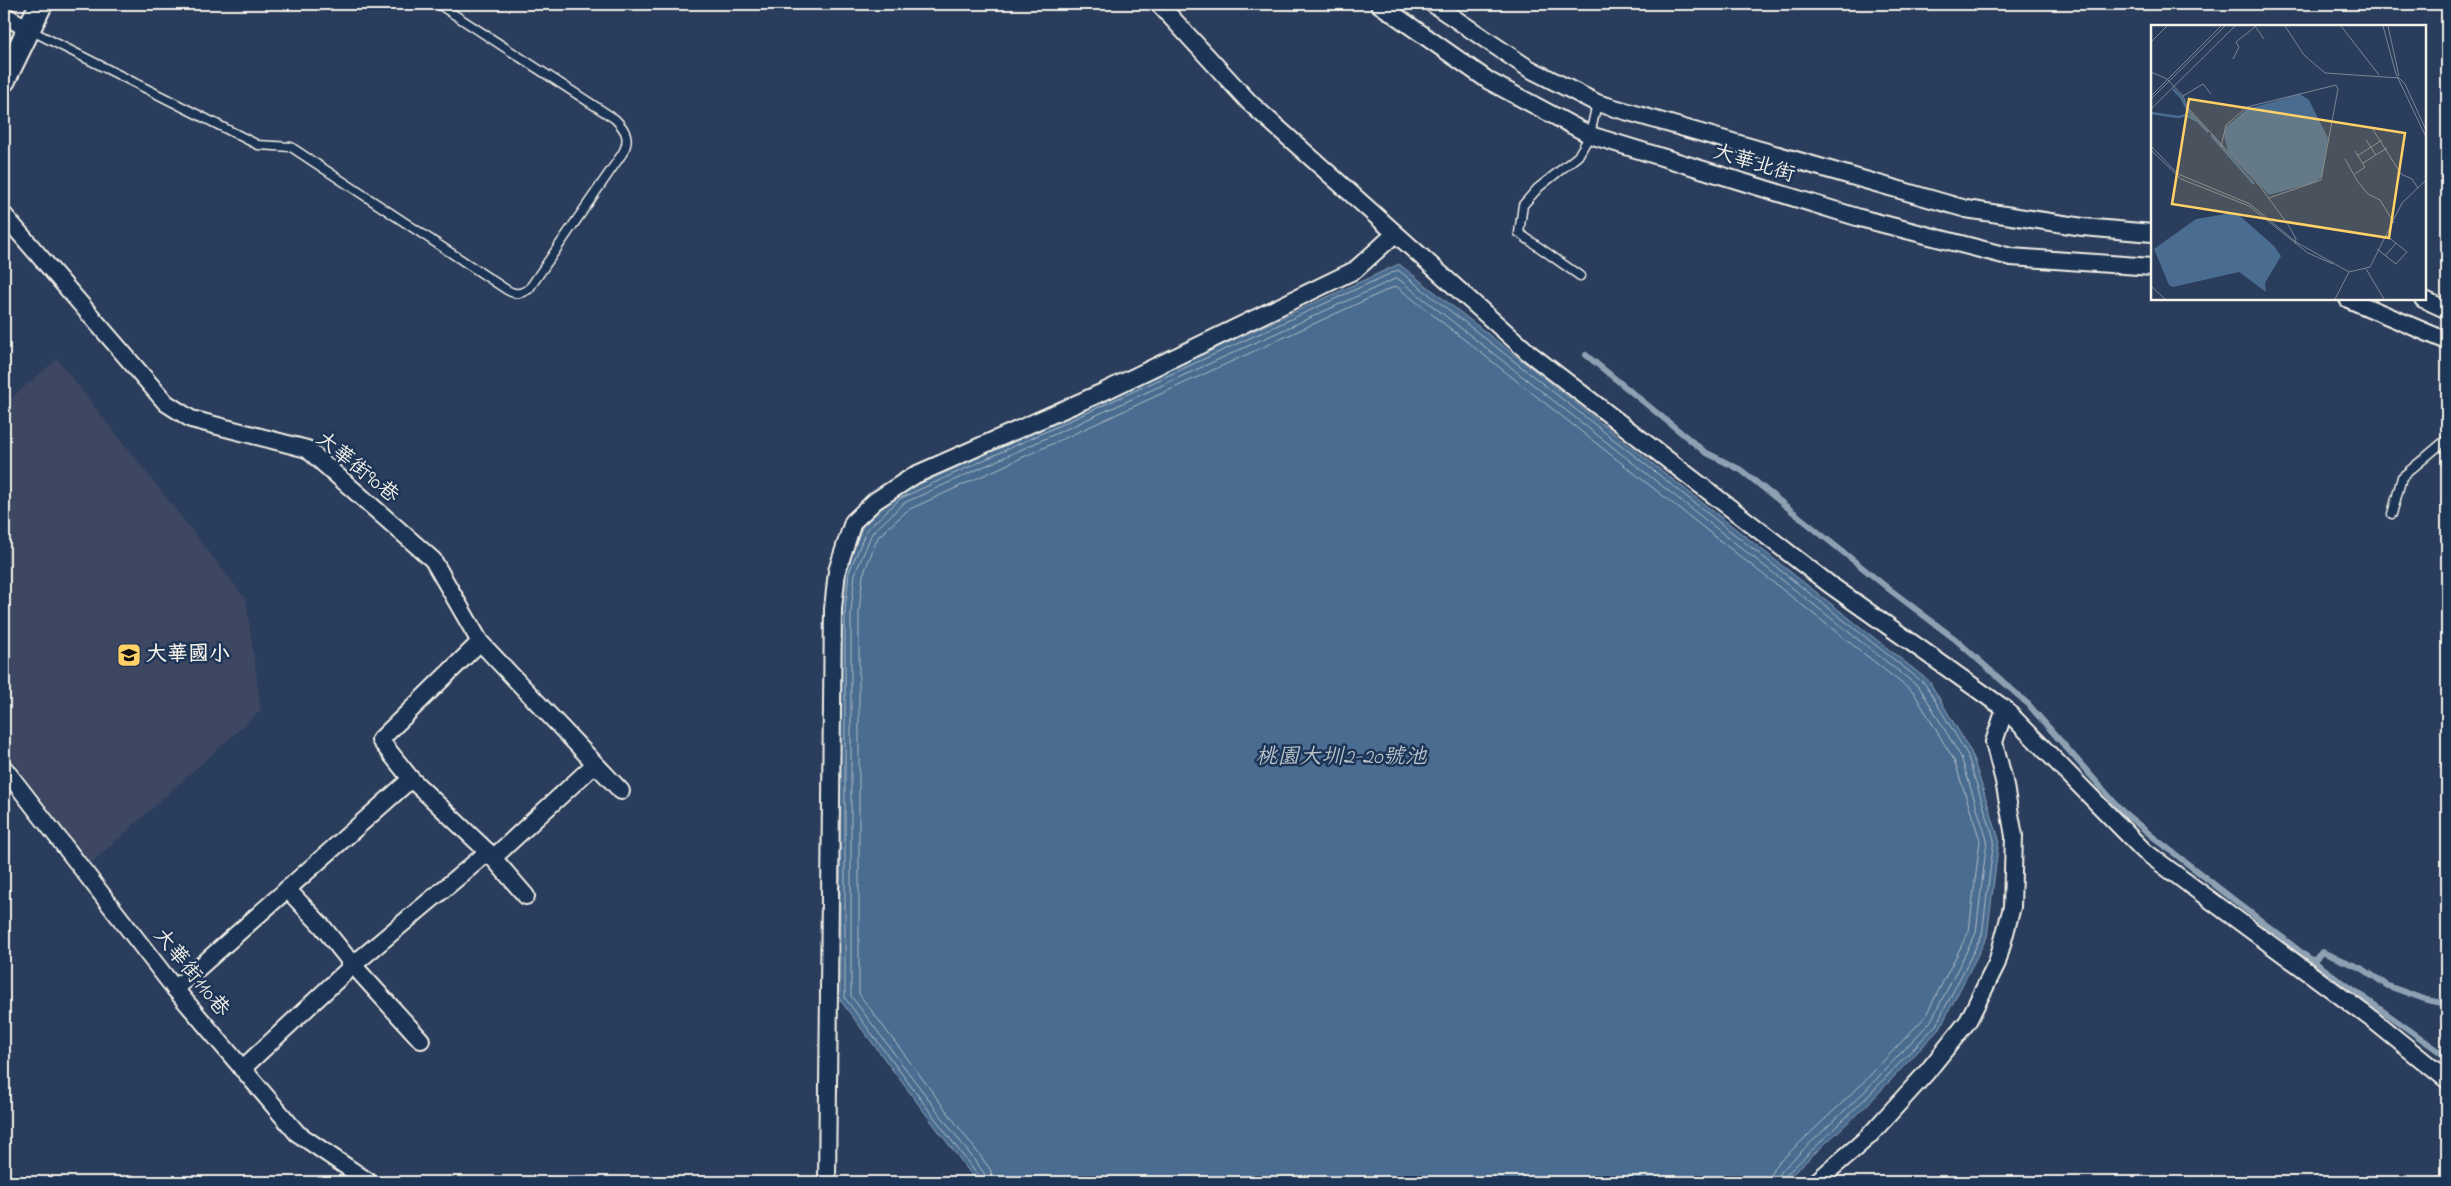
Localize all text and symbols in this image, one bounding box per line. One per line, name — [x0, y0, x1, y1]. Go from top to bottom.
inset map — [2151, 25, 2426, 300]
street label: 大華北街 — [1709, 137, 1799, 191]
street label: 大華街90巷 — [309, 425, 405, 511]
place label: 大華國小 — [146, 640, 230, 670]
school or university icon: 大華國小 — [116, 642, 142, 668]
water label: 桃園大圳2-20號池 — [1255, 742, 1428, 774]
street label: 大華街110巷 — [146, 922, 236, 1024]

